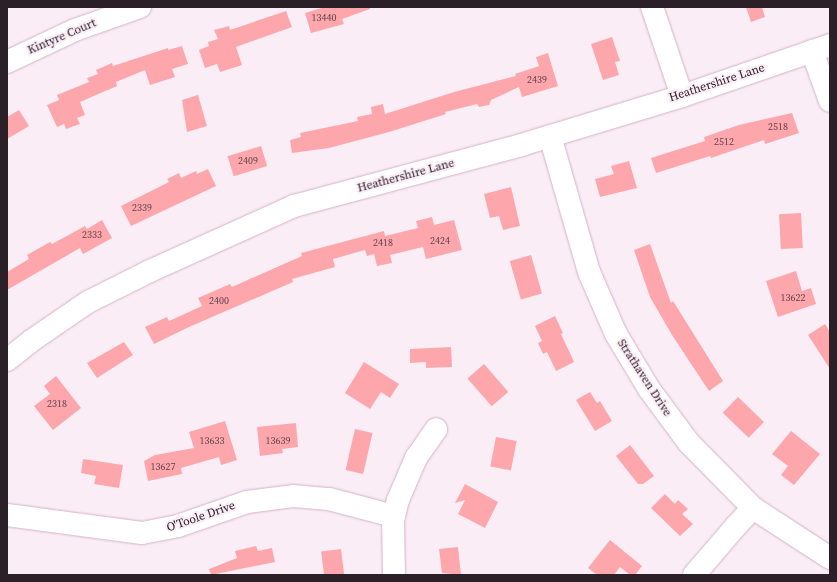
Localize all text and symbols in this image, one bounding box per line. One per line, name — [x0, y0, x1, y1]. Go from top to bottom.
house number: 13440 — [312, 12, 336, 24]
street label: Kintyre Court — [26, 16, 98, 58]
street label: Heathershire Lane — [667, 61, 767, 105]
house number: 2439 — [527, 74, 547, 86]
house number: 2518 — [768, 121, 788, 133]
house number: 2512 — [714, 136, 734, 148]
house number: 2409 — [238, 155, 258, 167]
street label: Heathershire Lane — [356, 156, 456, 196]
house number: 2339 — [132, 202, 152, 214]
house number: 2333 — [82, 229, 102, 241]
house number: 2424 — [430, 235, 450, 247]
house number: 2418 — [373, 237, 393, 249]
house number: 13622 — [781, 292, 805, 304]
house number: 2400 — [209, 295, 229, 307]
street label: Strathaven Drive — [614, 337, 674, 419]
house number: 2318 — [47, 398, 67, 410]
house number: 13633 — [200, 435, 224, 447]
house number: 13639 — [266, 435, 290, 447]
house number: 13627 — [151, 461, 175, 473]
street label: O'Toole Drive — [165, 499, 237, 535]

